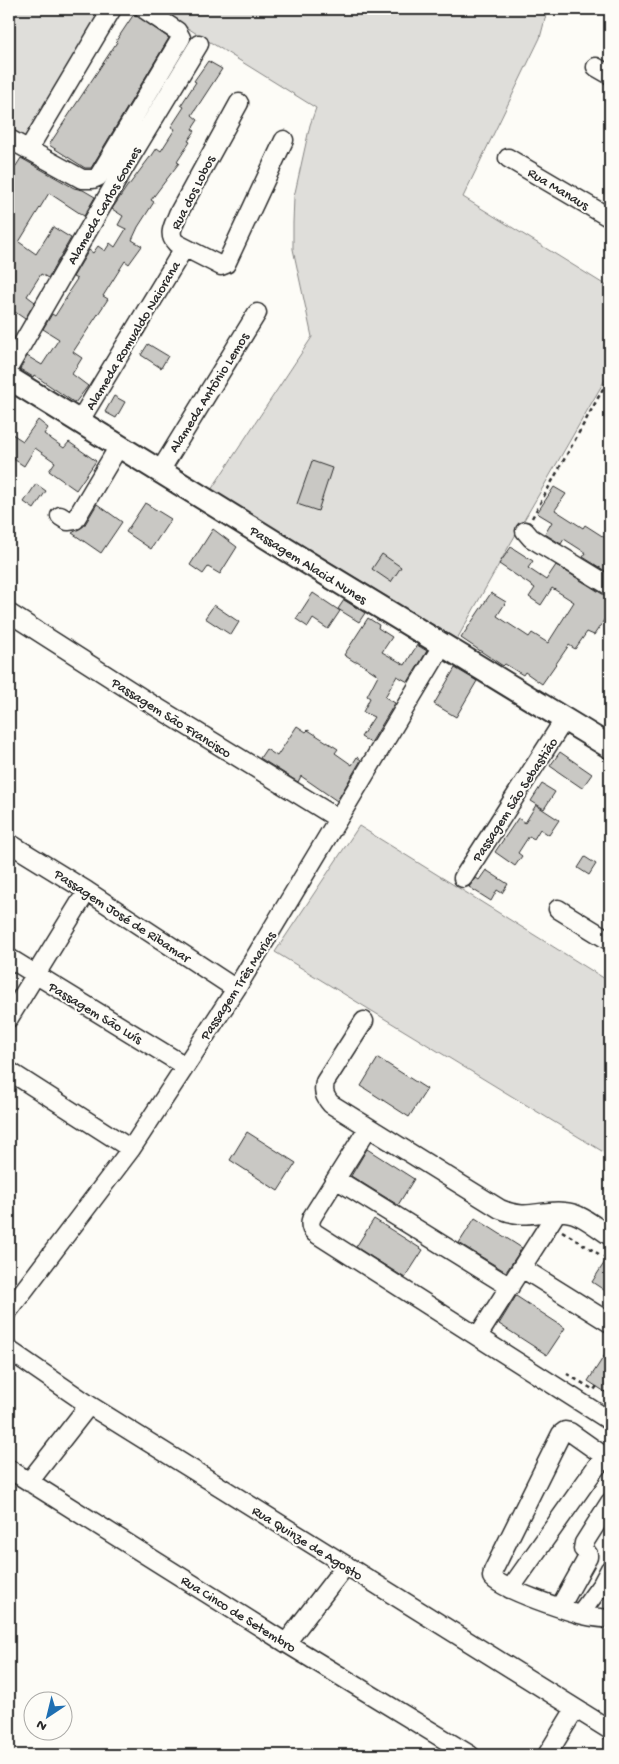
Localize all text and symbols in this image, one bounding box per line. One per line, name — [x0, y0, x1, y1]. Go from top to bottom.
street label: Alameda Carlos Gomes — [65, 144, 146, 268]
street label: Rua dos Lobos — [168, 152, 221, 233]
street label: Rua Manaus — [524, 165, 592, 216]
street label: Alameda Romualdo Naiorana — [83, 258, 186, 414]
street label: Alameda Antônio Lemos — [166, 329, 254, 457]
street label: Passagem Alacid Nunes — [245, 523, 370, 610]
street label: Passagem São Francisco — [107, 675, 234, 763]
street label: Passagem São Sebastião — [469, 735, 563, 867]
street label: Passagem José de Ribamar — [49, 866, 194, 968]
street label: Passagem Três Marias — [197, 928, 281, 1045]
street label: Passagem São Luís — [44, 979, 146, 1049]
street label: Rua Quinze de Agosto — [248, 1503, 365, 1585]
street label: Rua Cinco de Setembro — [177, 1573, 298, 1657]
north arrow — [22, 1692, 72, 1742]
text: N — [33, 1715, 51, 1734]

